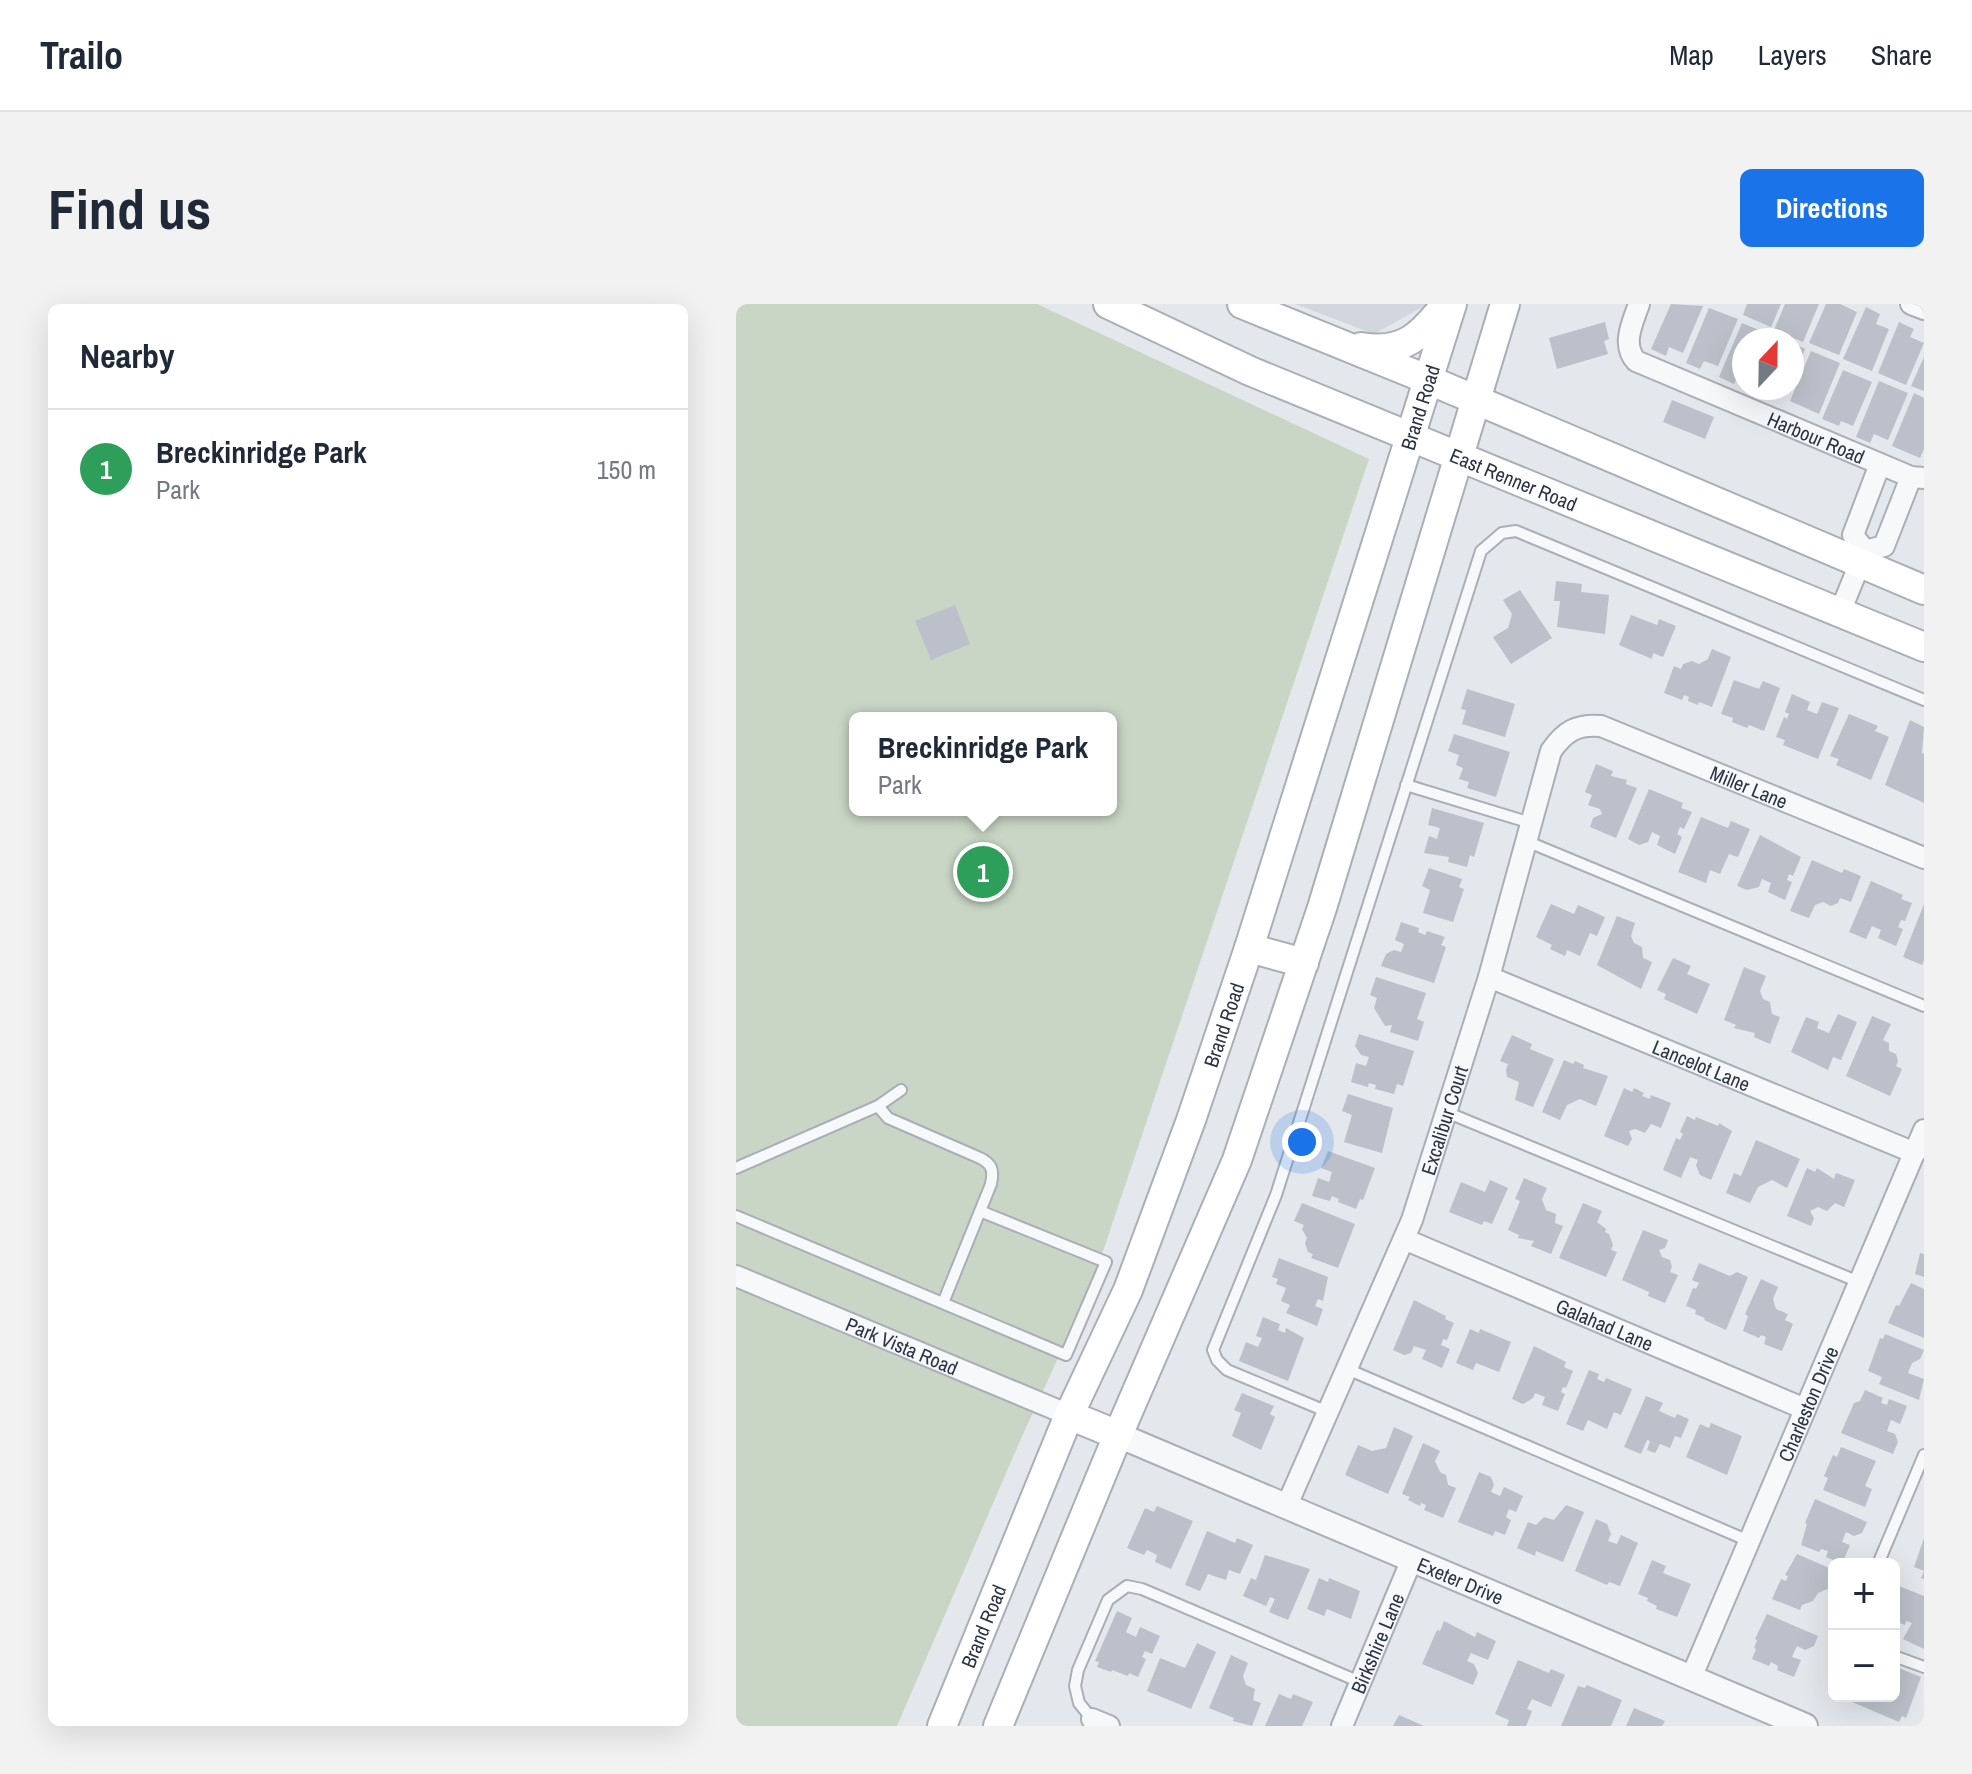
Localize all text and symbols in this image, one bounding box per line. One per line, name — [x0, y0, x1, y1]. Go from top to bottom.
text: Trailo — [40, 30, 123, 81]
text: Map — [1669, 36, 1714, 74]
text: Layers — [1758, 36, 1827, 74]
text: Share — [1871, 36, 1932, 74]
button: Directions — [1740, 169, 1924, 247]
text: Find us — [48, 171, 211, 246]
north arrow — [1732, 328, 1804, 400]
text: Nearby — [80, 333, 175, 379]
street label: Brand Road — [1393, 361, 1446, 453]
street label: Harbour Road — [1764, 405, 1869, 470]
text: Breckinridge Park — [156, 432, 367, 472]
street label: East Renner Road — [1446, 441, 1581, 517]
text: 1 — [100, 452, 112, 487]
text: 150 m — [597, 452, 656, 487]
text: Park — [156, 472, 200, 507]
popup — [849, 712, 1117, 816]
text: Breckinridge Park — [878, 727, 1088, 767]
street label: Miller Lane — [1707, 759, 1792, 814]
text: Park — [878, 767, 922, 802]
pin: 1 — [957, 842, 1009, 902]
street label: Brand Road — [1196, 979, 1250, 1071]
street label: Lancelot Lane — [1649, 1033, 1754, 1097]
street label: Excalibur Court — [1414, 1062, 1474, 1178]
your location — [1282, 1122, 1322, 1162]
street label: Galahad Lane — [1552, 1292, 1657, 1357]
street label: Park Vista Road — [842, 1310, 962, 1381]
street label: Charleston Drive — [1771, 1342, 1844, 1466]
street label: Exeter Drive — [1413, 1550, 1508, 1610]
map controls — [1828, 1558, 1900, 1702]
button: + — [1828, 1558, 1900, 1630]
street label: Brand Road — [954, 1580, 1012, 1672]
street label: Birkshire Lane — [1344, 1589, 1410, 1697]
button: − — [1828, 1630, 1900, 1702]

